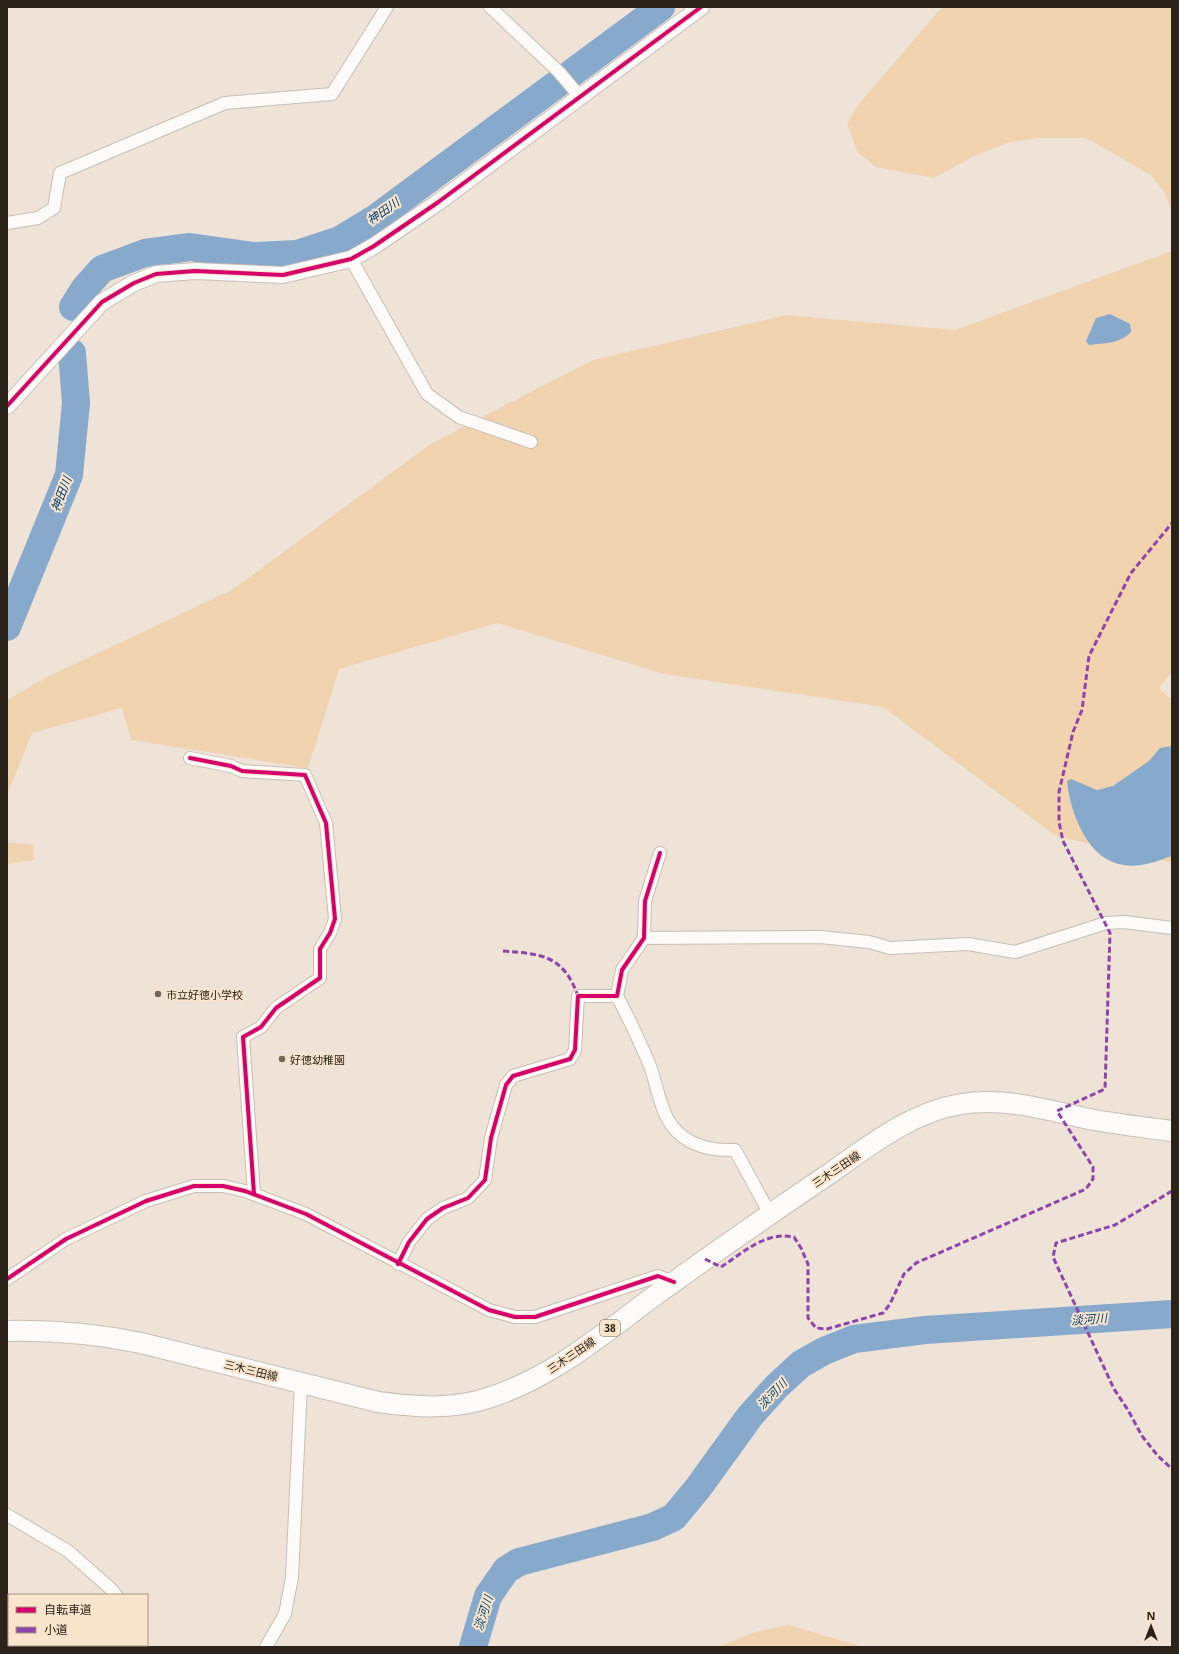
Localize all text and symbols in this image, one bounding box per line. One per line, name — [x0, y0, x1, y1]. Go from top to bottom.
water label: 神田川 — [363, 193, 404, 228]
water label: 神田川 — [47, 472, 76, 514]
place label: 市立好徳小学校 — [166, 987, 243, 1002]
marker: 市立好徳小学校 — [153, 989, 163, 999]
place label: 好徳幼稚園 — [290, 1052, 345, 1067]
marker: 好徳幼稚園 — [277, 1054, 287, 1064]
street label: 三木三田線 — [809, 1147, 863, 1191]
water label: 淡河川 — [1070, 1309, 1110, 1329]
road number: 38 — [600, 1320, 620, 1336]
street label: 三木三田線 — [544, 1333, 598, 1377]
street label: 三木三田線 — [223, 1356, 279, 1384]
water label: 淡河川 — [753, 1374, 792, 1413]
water label: 淡河川 — [469, 1591, 497, 1633]
legend — [8, 1594, 148, 1646]
text: 自転車道 — [44, 1601, 92, 1618]
north arrow — [1131, 1606, 1171, 1646]
text: N — [1147, 1608, 1155, 1623]
text: 小道 — [44, 1621, 68, 1638]

